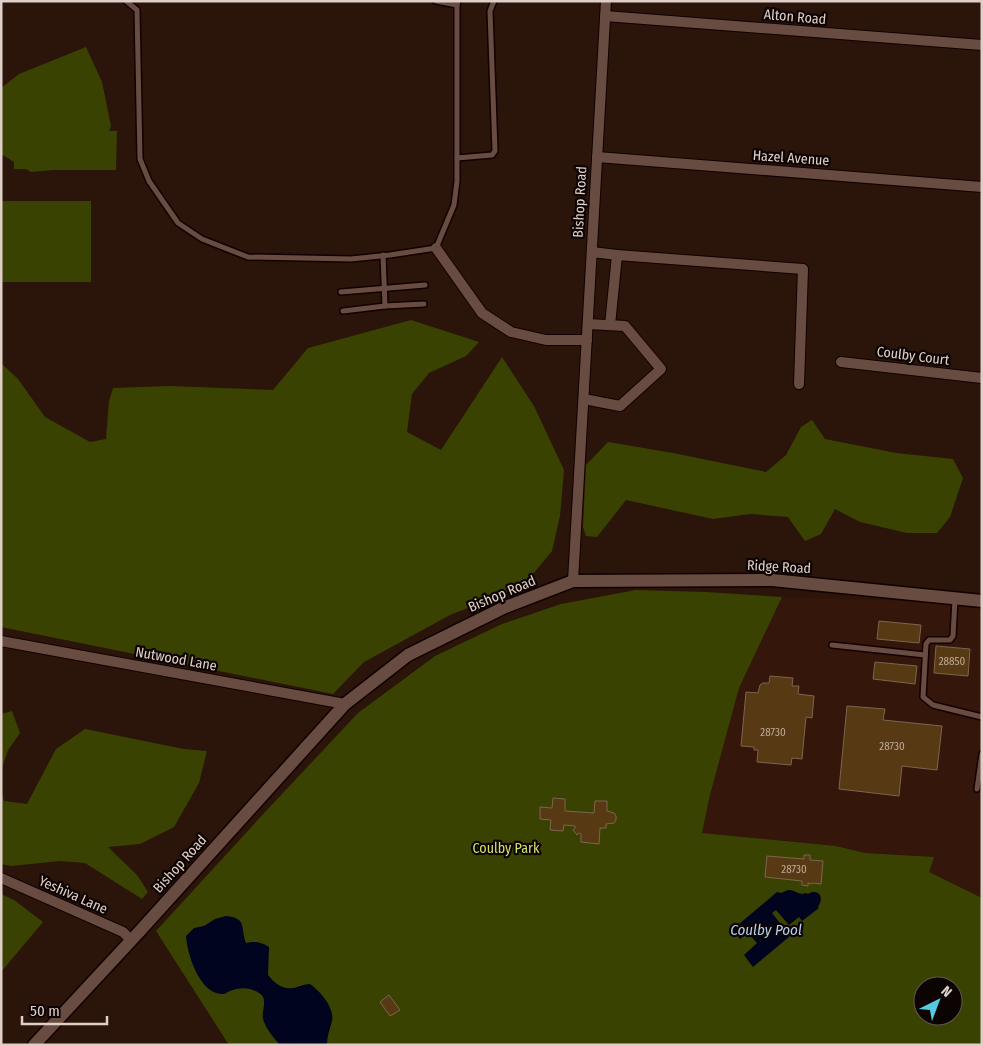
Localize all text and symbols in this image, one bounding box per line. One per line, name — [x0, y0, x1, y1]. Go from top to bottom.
street label: Alton Road — [763, 6, 827, 28]
street label: Hazel Avenue — [752, 147, 830, 169]
street label: Bishop Road — [570, 166, 590, 238]
street label: Coulby Court — [876, 343, 951, 369]
street label: Ridge Road — [746, 557, 812, 577]
street label: Bishop Road — [466, 572, 538, 616]
street label: Nutwood Lane — [134, 643, 218, 675]
house number: 28850 — [939, 655, 966, 668]
house number: 28730 — [760, 726, 786, 739]
house number: 28730 — [879, 740, 905, 753]
street label: Bishop Road — [150, 832, 210, 896]
park label: Coulby Park — [472, 840, 540, 857]
house number: 28730 — [781, 863, 807, 876]
street label: Yeshiva Lane — [36, 872, 110, 918]
water label: Coulby Pool — [730, 921, 802, 939]
north arrow — [913, 976, 963, 1026]
text: N — [938, 983, 955, 1001]
scale bar — [22, 994, 108, 1026]
text: 50 m — [30, 1002, 60, 1020]

